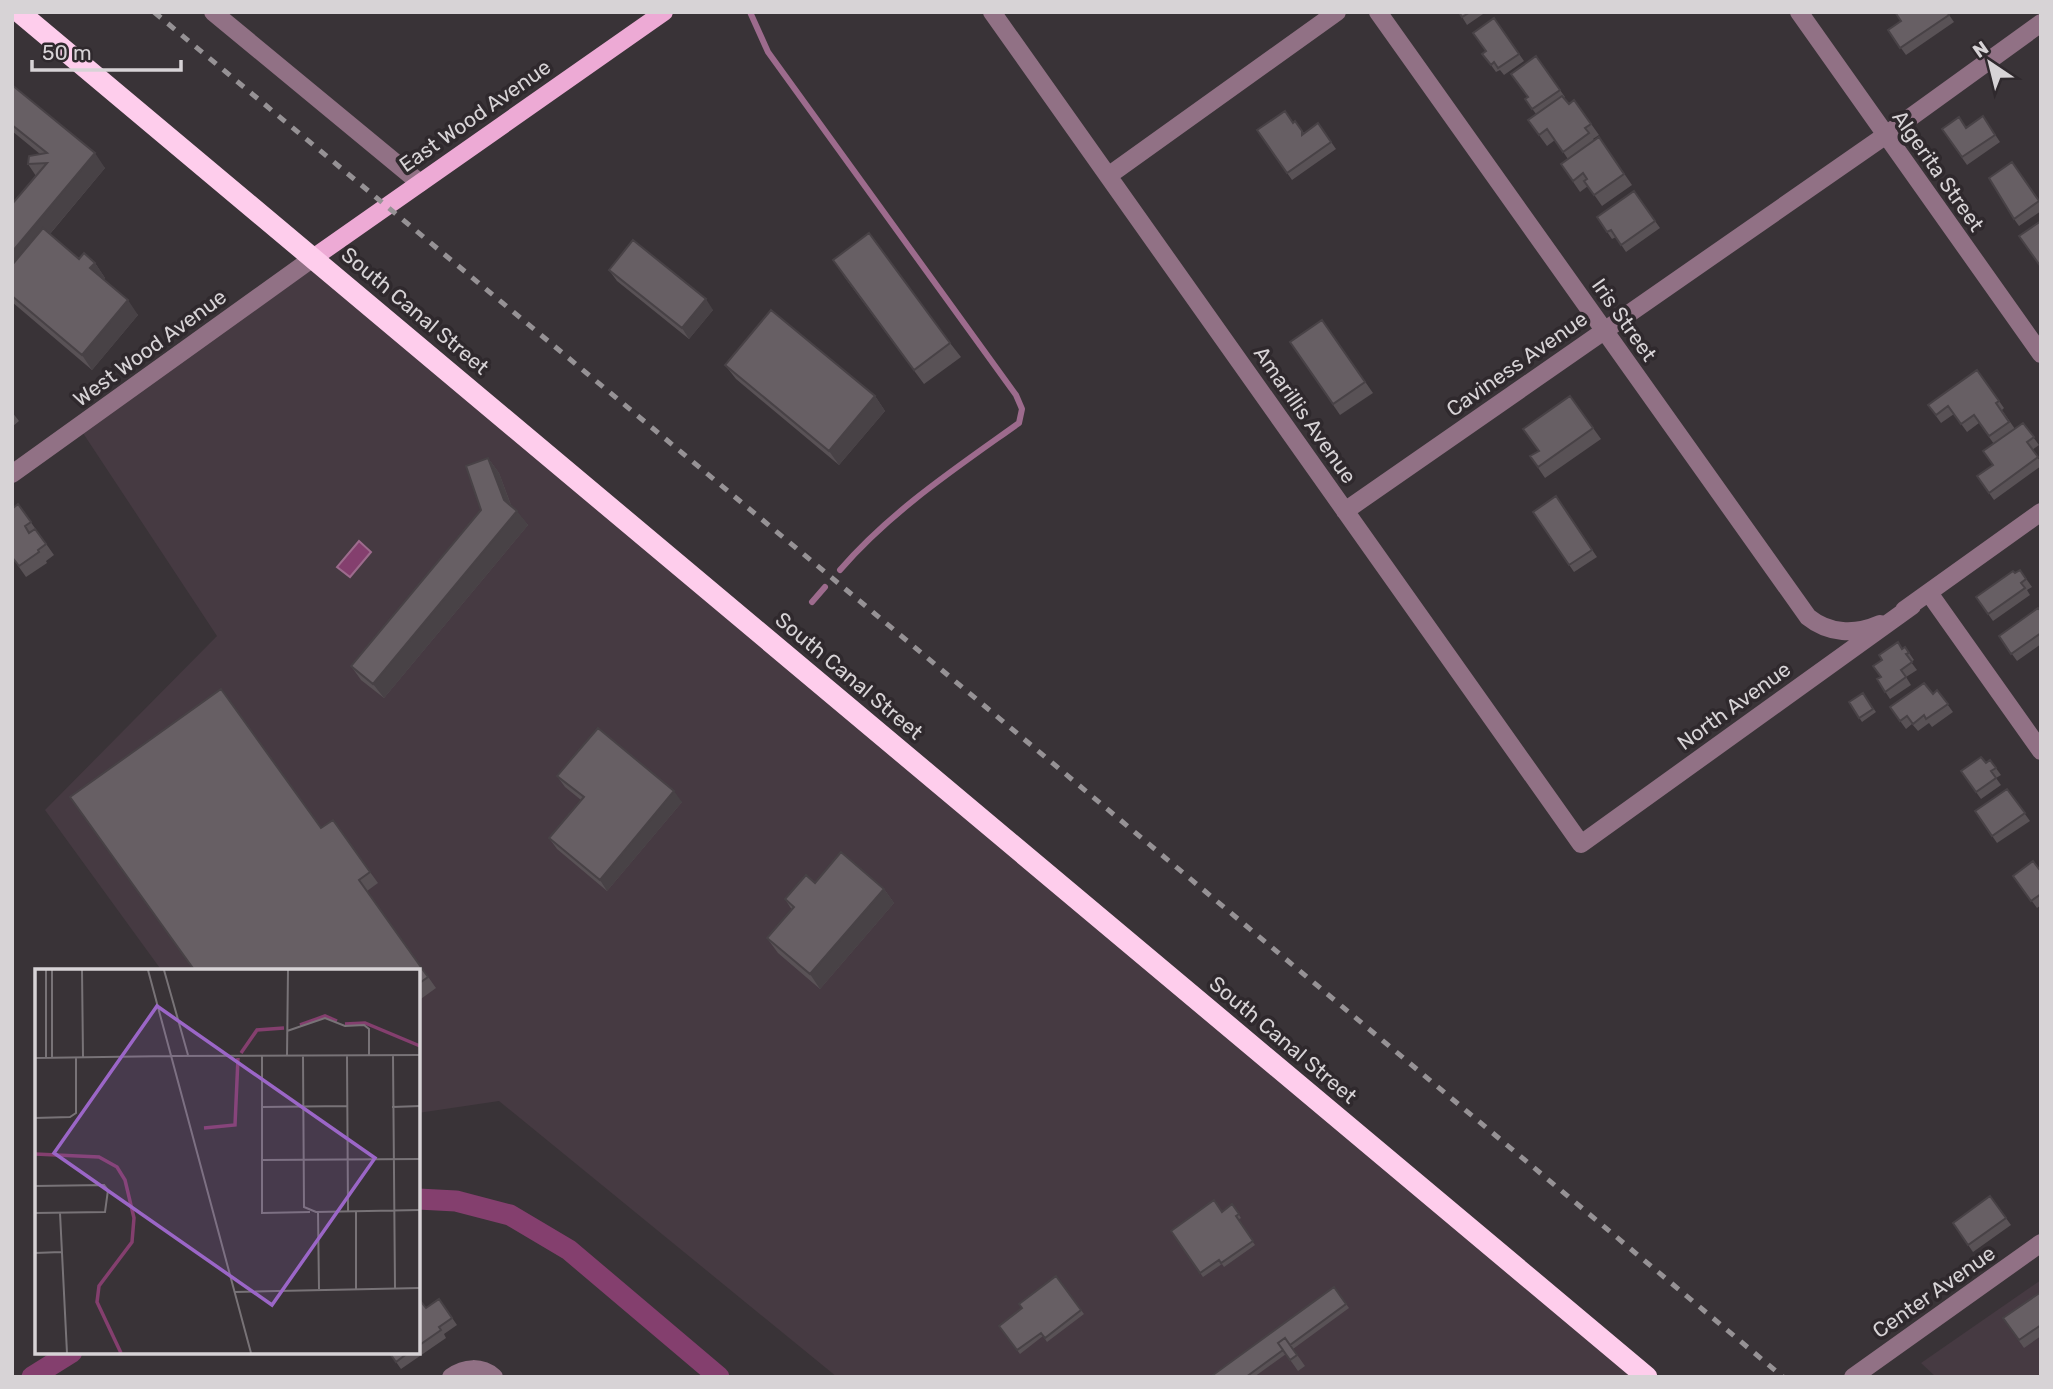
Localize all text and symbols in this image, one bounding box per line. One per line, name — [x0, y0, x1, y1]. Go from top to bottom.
scale bar — [32, 28, 180, 72]
north arrow — [1955, 28, 2025, 98]
text: N — [1968, 36, 1993, 63]
text: 50 m — [42, 40, 92, 65]
street label: East Wood Avenue — [394, 54, 555, 177]
street label: Algerita Street — [1887, 105, 1989, 236]
street label: South Canal Street — [337, 242, 494, 380]
street label: Iris Street — [1587, 273, 1662, 366]
street label: West Wood Avenue — [68, 284, 231, 411]
street label: Caviness Avenue — [1441, 306, 1592, 421]
street label: Amarillis Avenue — [1249, 341, 1362, 488]
street label: South Canal Street — [771, 607, 928, 745]
street label: North Avenue — [1672, 656, 1795, 755]
inset map — [35, 969, 420, 1354]
street label: South Canal Street — [1205, 971, 1362, 1109]
street label: Center Avenue — [1868, 1240, 2000, 1343]

